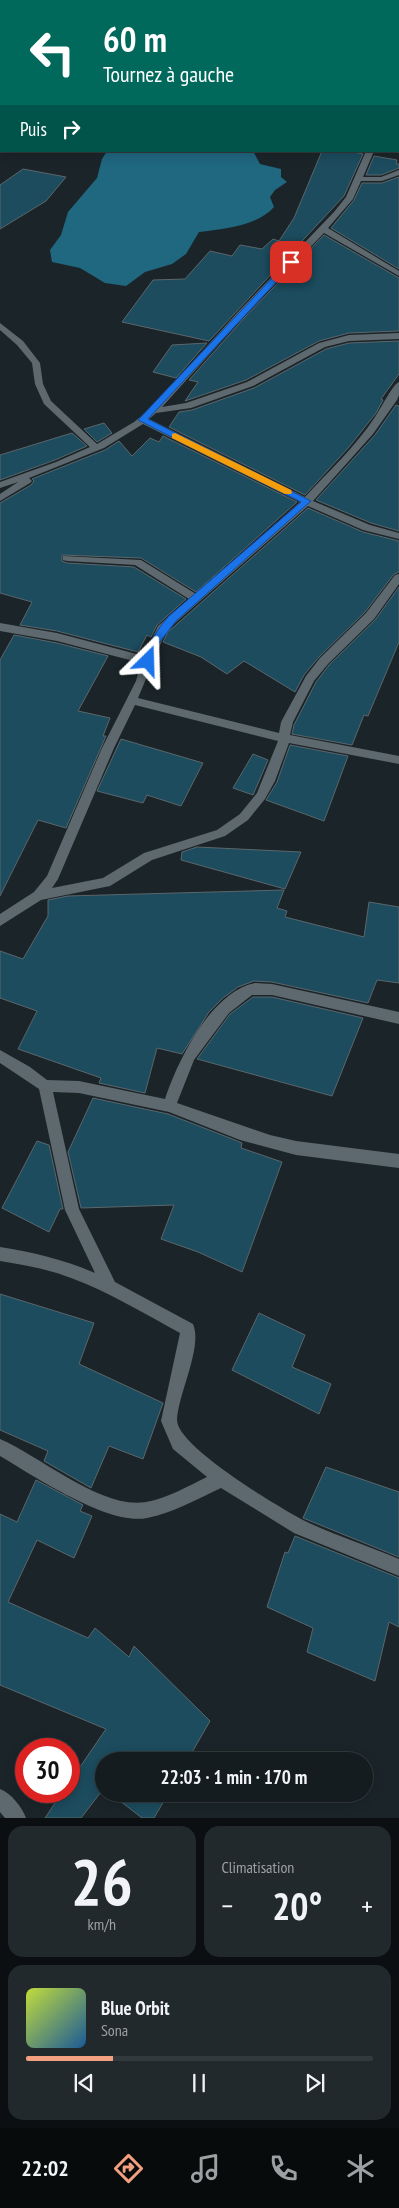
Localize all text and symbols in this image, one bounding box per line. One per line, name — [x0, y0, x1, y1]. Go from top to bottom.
text: 60 m — [103, 16, 167, 62]
icon: left — [20, 20, 85, 85]
text: Tournez à gauche — [103, 60, 234, 88]
icon: right — [57, 115, 85, 143]
text: Puis — [20, 117, 47, 141]
pin — [270, 241, 312, 283]
icon: arrive — [277, 248, 305, 276]
position arrow — [121, 634, 173, 686]
speed limit sign: 30 — [15, 1738, 80, 1803]
text: 22:03 · 1 min · 170 m — [161, 1765, 307, 1789]
text: 26 — [71, 1839, 133, 1923]
text: Climatisation — [222, 1857, 294, 1877]
text: 20° — [272, 1881, 322, 1930]
text: − — [222, 1887, 233, 1924]
text: + — [361, 1887, 373, 1924]
text: km/h — [88, 1914, 116, 1934]
text: Blue Orbit — [101, 1996, 170, 2020]
text: Sona — [101, 2020, 128, 2040]
icon: previous — [70, 2069, 98, 2097]
icon: pause — [185, 2069, 213, 2097]
icon: next — [301, 2069, 329, 2097]
icon: directions — [111, 2151, 146, 2186]
icon: music — [188, 2151, 223, 2186]
icon: phone — [266, 2151, 301, 2186]
icon: climate — [343, 2151, 378, 2186]
text: 22:02 — [21, 2154, 69, 2182]

